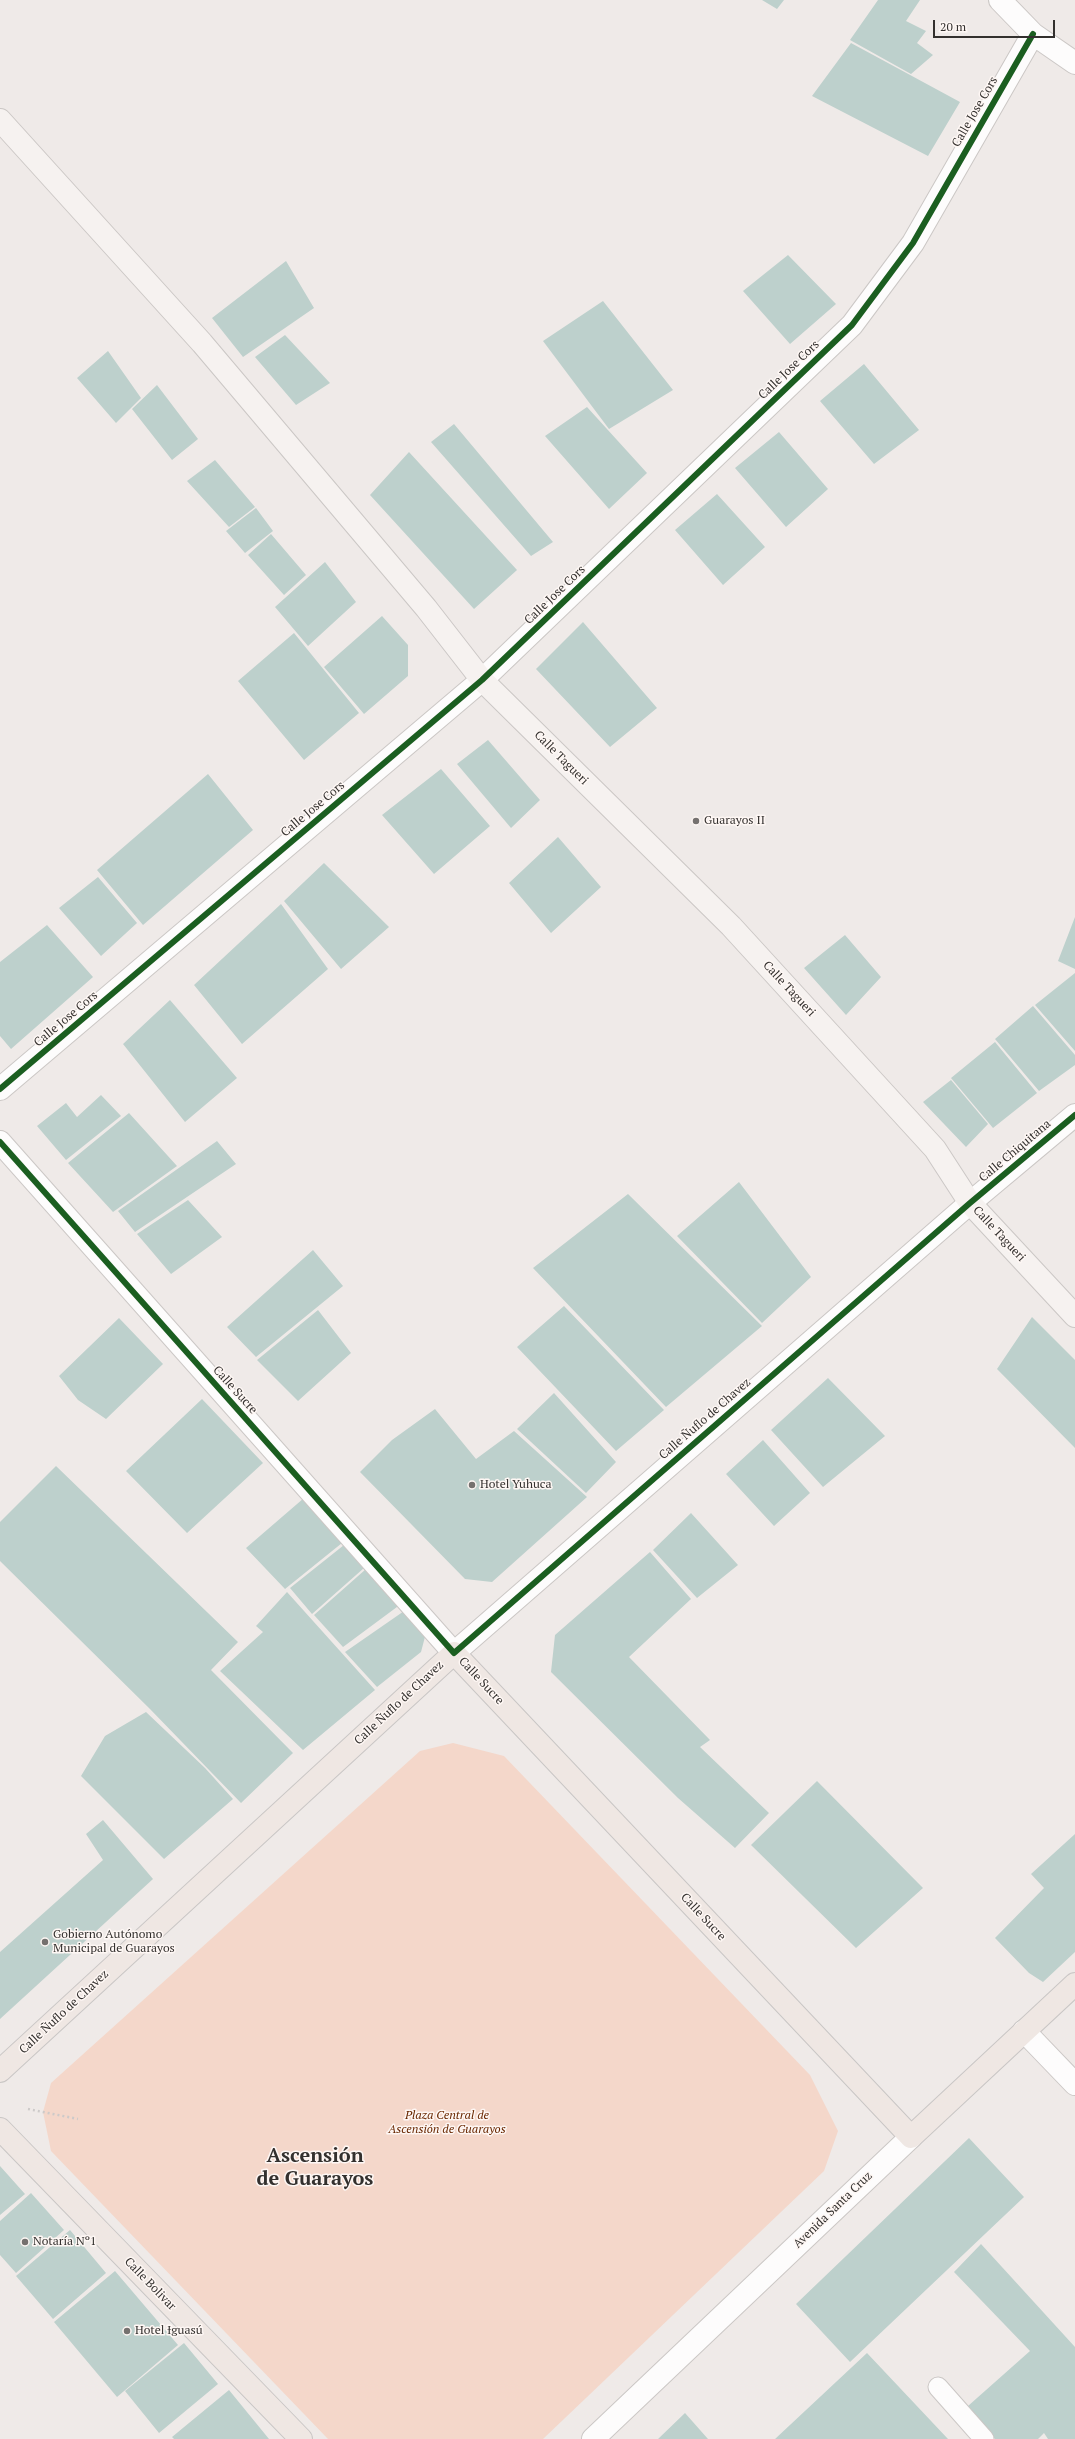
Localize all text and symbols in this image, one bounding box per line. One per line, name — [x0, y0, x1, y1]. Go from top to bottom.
scale bar — [935, 12, 1057, 38]
text: 20 m — [940, 19, 966, 34]
street label: Calle Jose Cors — [949, 74, 1001, 150]
street label: Calle Jose Cors — [756, 337, 822, 403]
street label: Calle Jose Cors — [522, 562, 588, 628]
street label: Calle Tagueri — [531, 728, 591, 788]
street label: Calle Jose Cors — [278, 778, 348, 840]
place label: Guarayos II — [704, 814, 765, 828]
marker: Guarayos II — [691, 816, 701, 826]
street label: Calle Tagueri — [760, 958, 818, 1020]
street label: Calle Jose Cors — [31, 988, 101, 1050]
street label: Calle Chiquitana — [976, 1117, 1054, 1185]
street label: Calle Tagueri — [970, 1203, 1028, 1265]
street label: Calle Sucre — [210, 1363, 260, 1417]
street label: Calle Ñuflo de Chavez — [656, 1375, 754, 1463]
place label: Hotel Yuhuca — [480, 1478, 551, 1492]
marker: Hotel Yuhuca — [467, 1480, 477, 1490]
street label: Calle Sucre — [455, 1654, 507, 1708]
street label: Calle Ñuflo de Chavez — [351, 1658, 447, 1748]
street label: Calle Sucre — [677, 1890, 729, 1944]
place label: Gobierno Autónomo Municipal de Guarayos — [53, 1928, 175, 1956]
marker: Gobierno Autónomo Municipal de Guarayos — [40, 1937, 50, 1947]
street label: Calle Ñuflo de Chavez — [16, 1967, 112, 2057]
park label: Plaza Central de Ascensión de Guarayos — [388, 2109, 506, 2137]
district label: Ascensión de Guarayos — [257, 2144, 373, 2191]
street label: Avenida Santa Cruz — [791, 2169, 875, 2251]
place label: Notaría Nº1 — [33, 2235, 96, 2249]
marker: Notaría Nº1 — [20, 2237, 30, 2247]
street label: Calle Bolivar — [121, 2255, 179, 2313]
place label: Hotel Ɨguasú — [135, 2324, 203, 2338]
marker: Hotel Ɨguasú — [122, 2326, 132, 2336]

